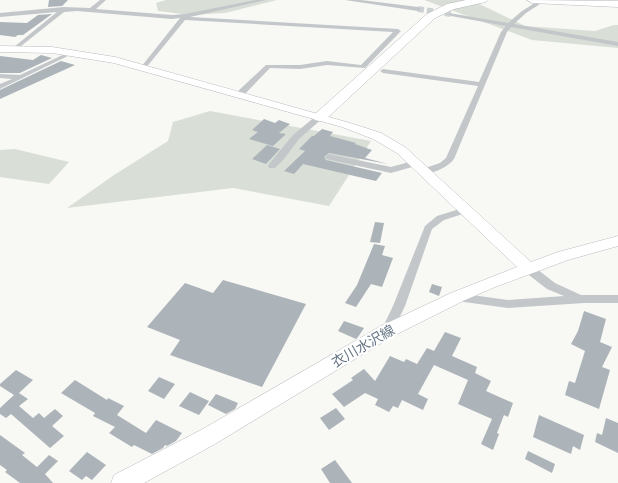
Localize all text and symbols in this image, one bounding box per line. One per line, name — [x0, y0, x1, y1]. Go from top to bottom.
street label: 衣川水沢線 — [329, 322, 397, 370]

